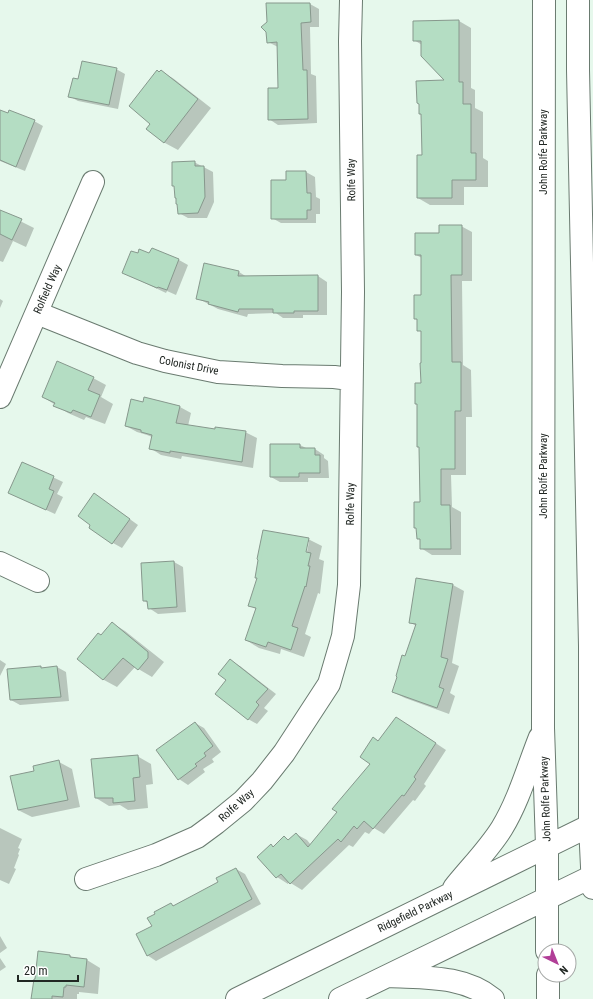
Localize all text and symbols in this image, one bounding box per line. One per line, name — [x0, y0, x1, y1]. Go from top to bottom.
street label: John Rolfe Parkway — [537, 109, 550, 195]
street label: Rolfe Way — [345, 158, 358, 202]
street label: Rolfield Way — [31, 262, 64, 316]
street label: Colonist Drive — [158, 353, 220, 378]
street label: John Rolfe Parkway — [537, 433, 550, 519]
street label: Rolfe Way — [344, 482, 357, 526]
street label: John Rolfe Parkway — [537, 756, 553, 842]
street label: Rolfe Way — [216, 786, 257, 825]
street label: Ridgefield Parkway — [376, 887, 455, 935]
north arrow — [537, 943, 577, 983]
scale bar — [18, 957, 78, 983]
text: N — [556, 963, 570, 977]
text: 20 m — [24, 964, 48, 978]

